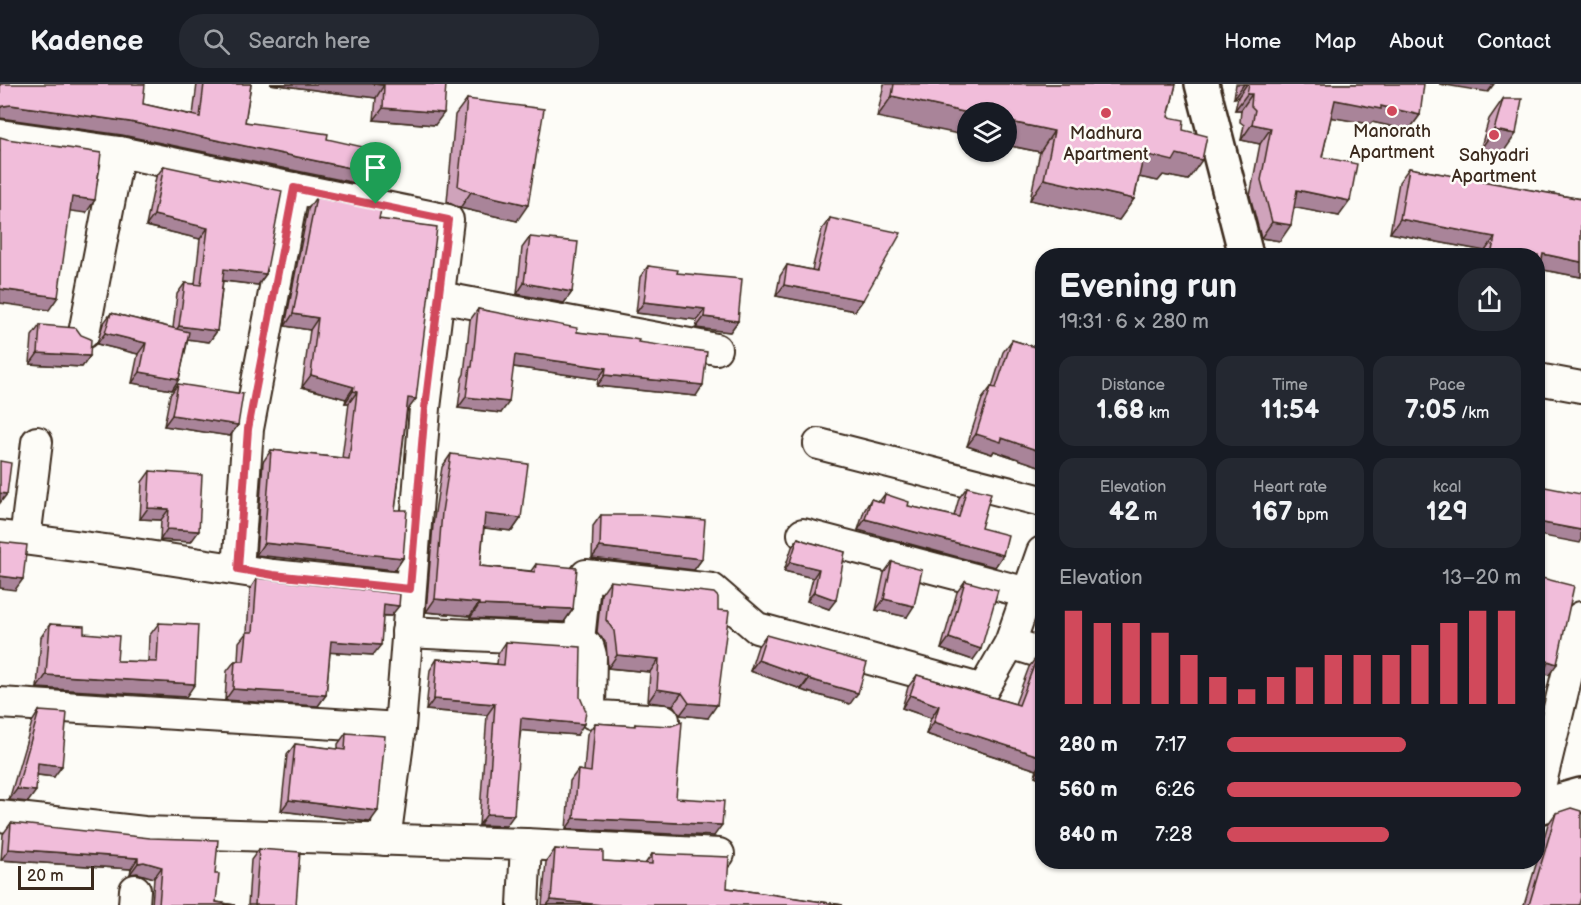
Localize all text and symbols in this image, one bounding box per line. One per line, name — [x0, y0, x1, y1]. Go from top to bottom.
search box — [179, 14, 599, 68]
text: Kadence — [30, 25, 143, 58]
icon: search — [200, 25, 233, 58]
text: Search here — [248, 28, 370, 55]
text: Home — [1224, 29, 1281, 54]
text: Map — [1314, 29, 1356, 54]
text: About — [1389, 29, 1444, 54]
text: Contact — [1477, 29, 1551, 54]
map controls — [957, 102, 1017, 162]
button: layers — [957, 102, 1017, 162]
marker: Manorath Apartment — [1385, 104, 1399, 118]
marker: Madhura Apartment — [1099, 106, 1113, 120]
place label: Manorath Apartment — [1349, 121, 1435, 163]
place label: Madhura Apartment — [1063, 123, 1149, 165]
marker: Sahyadri Apartment — [1487, 128, 1501, 142]
pin — [350, 142, 401, 204]
place label: Sahyadri Apartment — [1451, 145, 1537, 187]
icon: arrive — [359, 151, 392, 184]
text: Evening run — [1059, 267, 1237, 307]
button: share — [1458, 268, 1521, 331]
text: 19:31 · 6 × 280 m — [1059, 310, 1209, 334]
text: Distance — [1101, 376, 1165, 395]
text: Time — [1272, 376, 1308, 395]
text: Pace — [1429, 376, 1465, 395]
text: 1.68 — [1096, 395, 1144, 426]
text: 11:54 — [1261, 395, 1319, 426]
text: 7:05 — [1405, 395, 1457, 426]
text: km — [1144, 404, 1170, 423]
text: /km — [1457, 404, 1489, 423]
text: Elevation — [1100, 478, 1166, 497]
text: Heart rate — [1253, 478, 1327, 497]
text: kcal — [1433, 478, 1461, 497]
text: 42 — [1109, 497, 1140, 528]
text: 167 — [1252, 497, 1293, 528]
text: 129 — [1426, 497, 1468, 528]
text: m — [1140, 506, 1157, 525]
text: bpm — [1293, 506, 1328, 525]
text: Elevation — [1059, 566, 1142, 590]
text: 13–20 m — [1442, 566, 1521, 590]
text: 280 m — [1059, 733, 1118, 757]
text: 7:17 — [1155, 733, 1186, 757]
text: 560 m — [1059, 778, 1118, 802]
text: 6:26 — [1155, 778, 1195, 802]
text: 840 m — [1059, 823, 1118, 847]
text: 7:28 — [1155, 823, 1192, 847]
scale bar — [18, 863, 94, 890]
text: 20 m — [27, 867, 63, 886]

